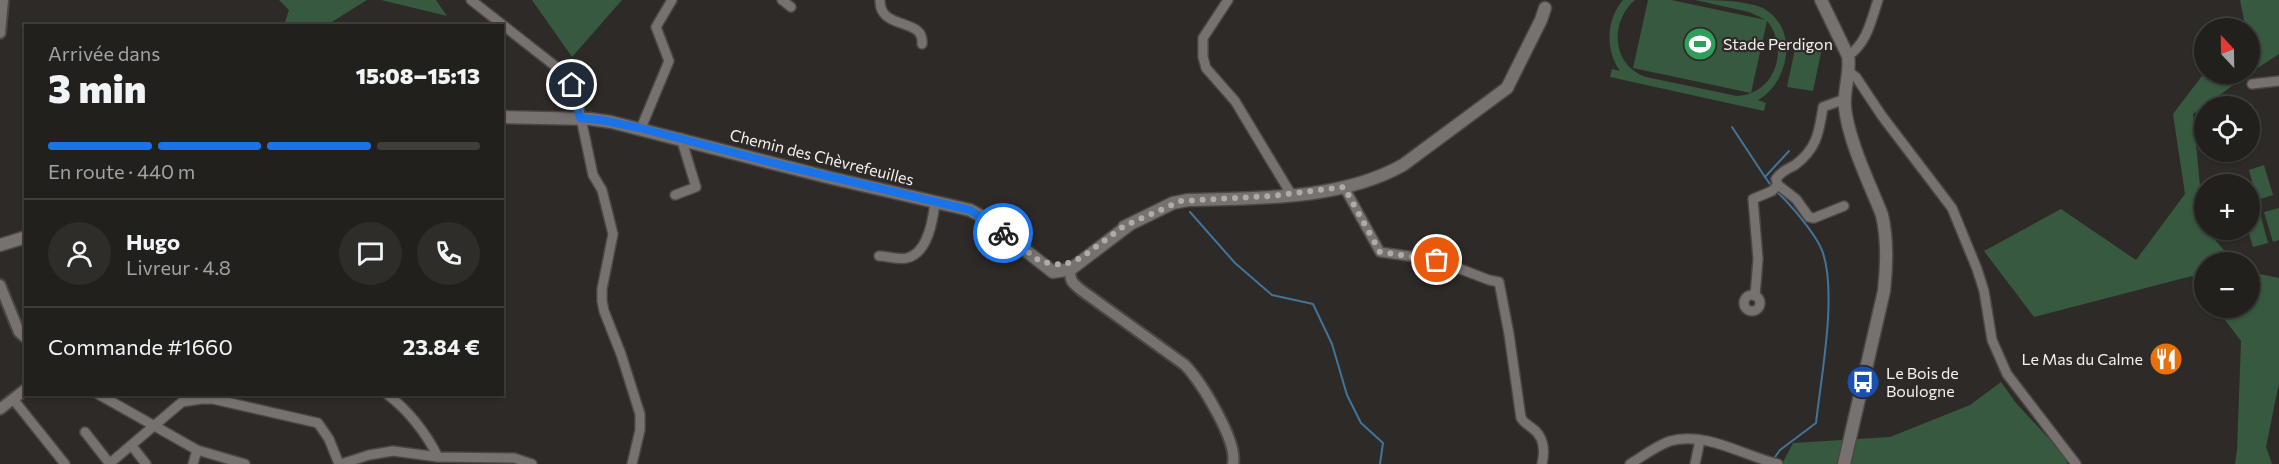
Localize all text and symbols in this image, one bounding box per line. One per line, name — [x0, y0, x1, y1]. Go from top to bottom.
north arrow — [2194, 18, 2260, 84]
map controls — [2194, 18, 2260, 318]
sports icon: Stade Perdigon — [1682, 26, 1718, 62]
place label: Stade Perdigon — [1723, 34, 1833, 53]
text: Arrivée dans — [48, 41, 160, 65]
pin — [546, 59, 597, 110]
text: 15:08–15:13 — [356, 62, 480, 89]
text: 3 min — [48, 63, 146, 111]
icon: home — [555, 68, 588, 101]
button: locate — [2194, 96, 2260, 162]
street label: Chemin des Chèvrefeuilles — [728, 124, 916, 189]
text: En route · 440 m — [48, 159, 195, 183]
button: + — [2194, 174, 2260, 240]
courier — [973, 203, 1033, 263]
icon: bike — [987, 217, 1020, 250]
button: person — [48, 222, 111, 285]
button: chat — [339, 222, 402, 285]
button: phone — [417, 222, 480, 285]
text: Hugo — [126, 228, 180, 255]
pin — [1411, 234, 1462, 285]
icon: bag — [1420, 243, 1453, 276]
button: − — [2194, 252, 2260, 318]
text: Livreur · 4.8 — [126, 255, 231, 279]
text: Commande #1660 — [48, 333, 233, 360]
text: 23.84 € — [403, 333, 480, 360]
restaurant icon: Le Mas du Calme — [2148, 341, 2184, 377]
place label: Le Mas du Calme — [2021, 349, 2143, 368]
place label: Le Bois de Boulogne — [1886, 363, 1959, 400]
bus stop icon: Le Bois de Boulogne — [1845, 364, 1881, 400]

